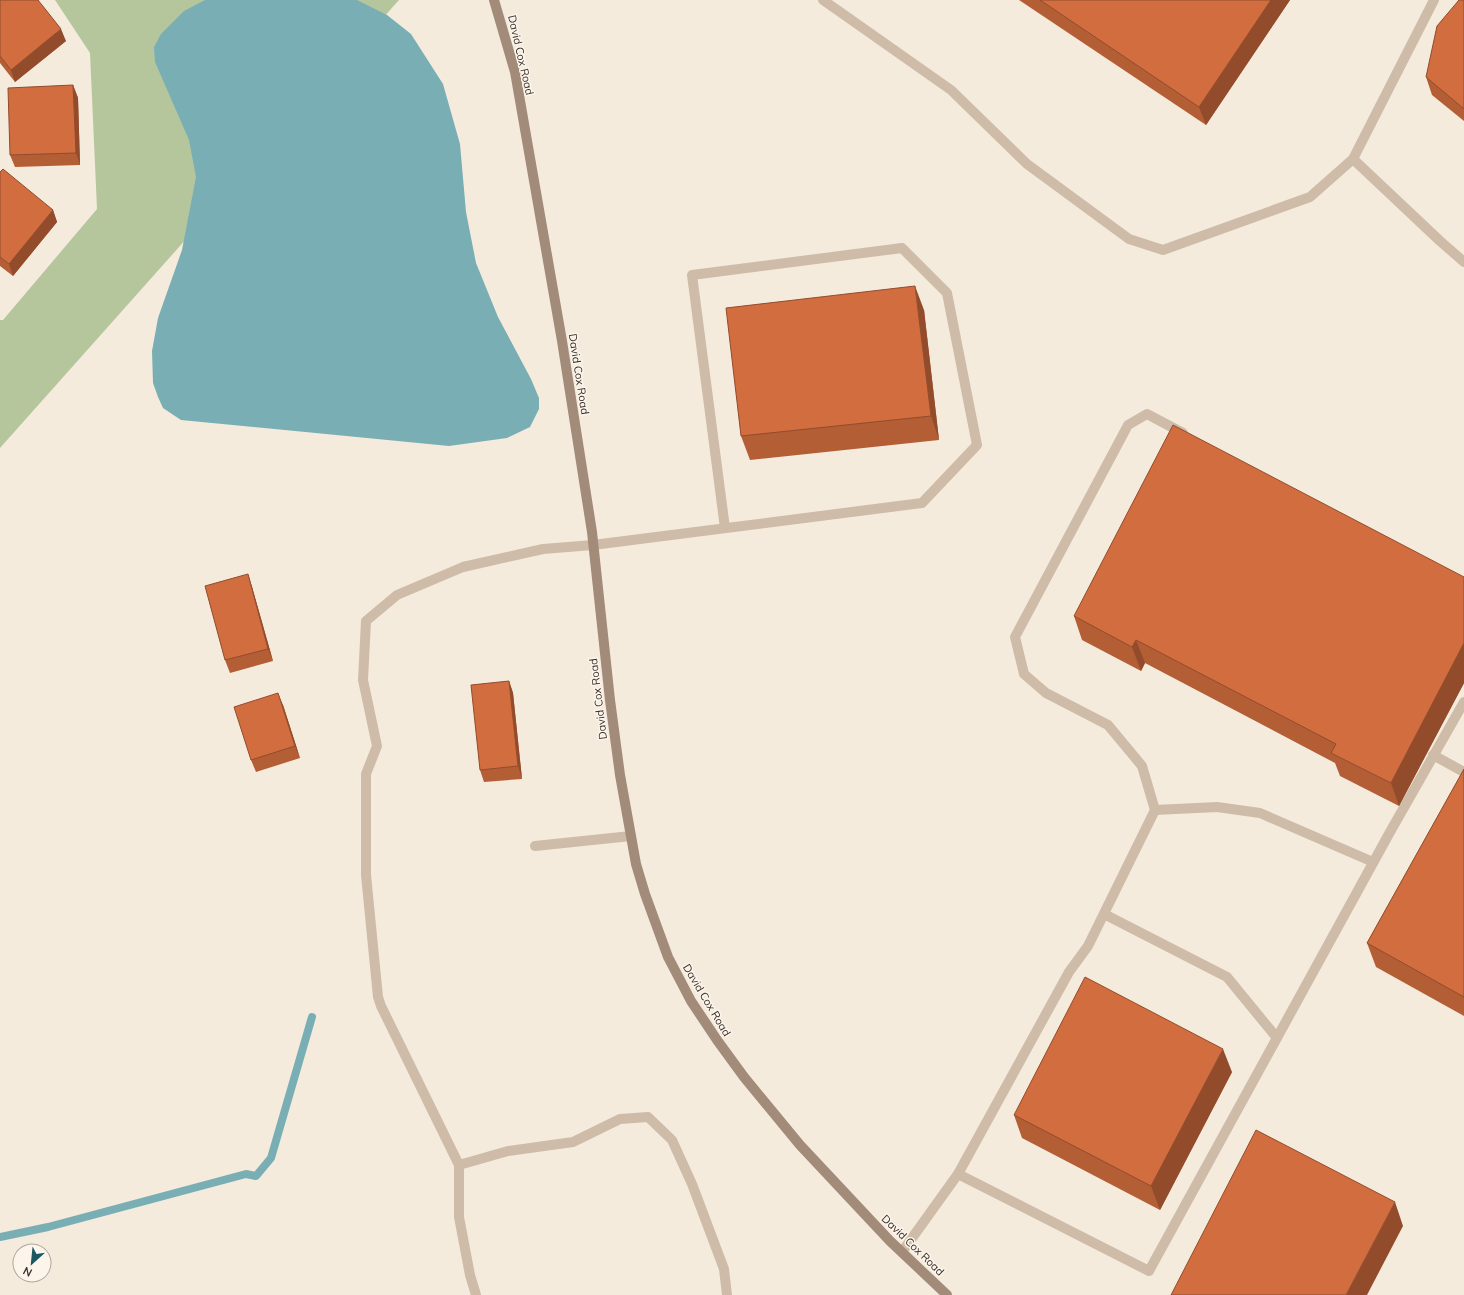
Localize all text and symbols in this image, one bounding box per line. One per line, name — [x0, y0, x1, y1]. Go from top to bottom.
street label: David Cox Road — [505, 14, 537, 96]
street label: David Cox Road — [566, 333, 592, 415]
street label: David Cox Road — [586, 658, 610, 740]
street label: David Cox Road — [680, 961, 734, 1039]
street label: David Cox Road — [879, 1212, 947, 1278]
north arrow — [12, 1243, 52, 1283]
text: N — [21, 1264, 34, 1280]

